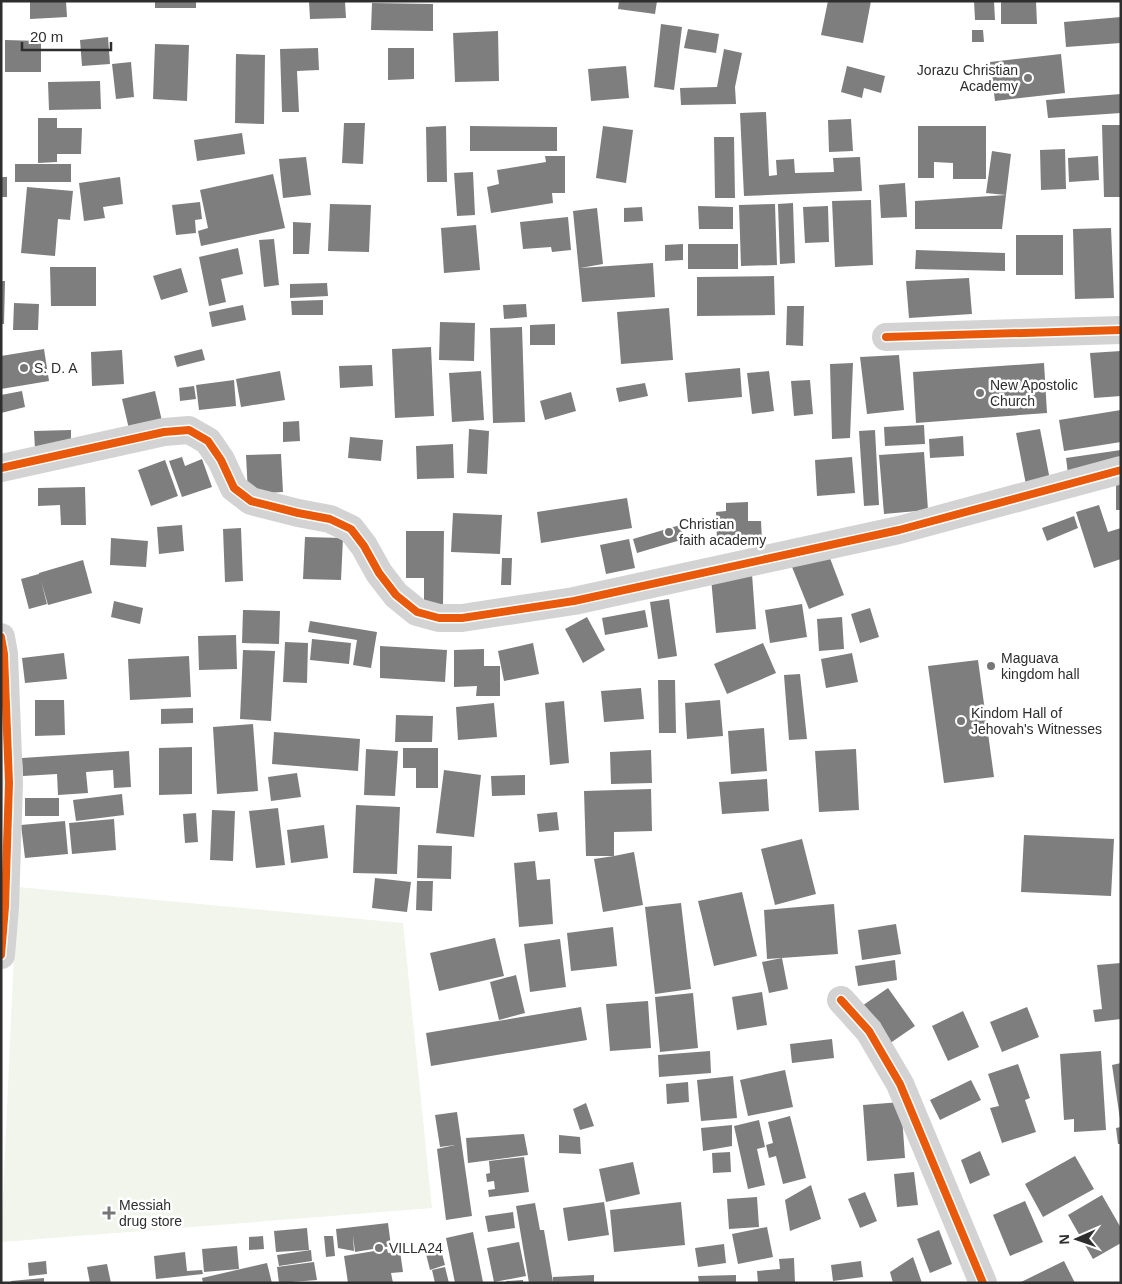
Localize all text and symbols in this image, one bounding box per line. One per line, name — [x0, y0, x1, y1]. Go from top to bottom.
scale bar — [22, 20, 111, 52]
text: 20 m — [30, 28, 63, 45]
place label: Jorazu Christian Academy — [917, 62, 1018, 94]
marker: Jorazu Christian Academy — [1022, 72, 1034, 84]
place label: S. D. A — [34, 360, 78, 376]
marker: S. D. A — [18, 362, 30, 374]
place label: New Apostolic Church — [990, 377, 1078, 409]
marker: New Apostolic Church — [974, 387, 986, 399]
place label: Christian faith academy — [679, 516, 766, 548]
marker: Christian faith academy — [663, 526, 675, 538]
place label: Maguava kingdom hall — [1001, 650, 1080, 682]
marker: Maguava kingdom hall — [985, 660, 997, 672]
place label: Kindom Hall of Jehovah's Witnesses — [971, 705, 1102, 737]
marker: Kindom Hall of Jehovah's Witnesses — [955, 715, 967, 727]
place label: Messiah drug store — [119, 1197, 182, 1229]
marker: Messiah drug store — [103, 1207, 115, 1219]
north arrow — [1052, 1214, 1102, 1264]
text: N — [1056, 1234, 1072, 1245]
place label: VILLA24 — [389, 1240, 443, 1256]
marker: VILLA24 — [373, 1242, 385, 1254]

